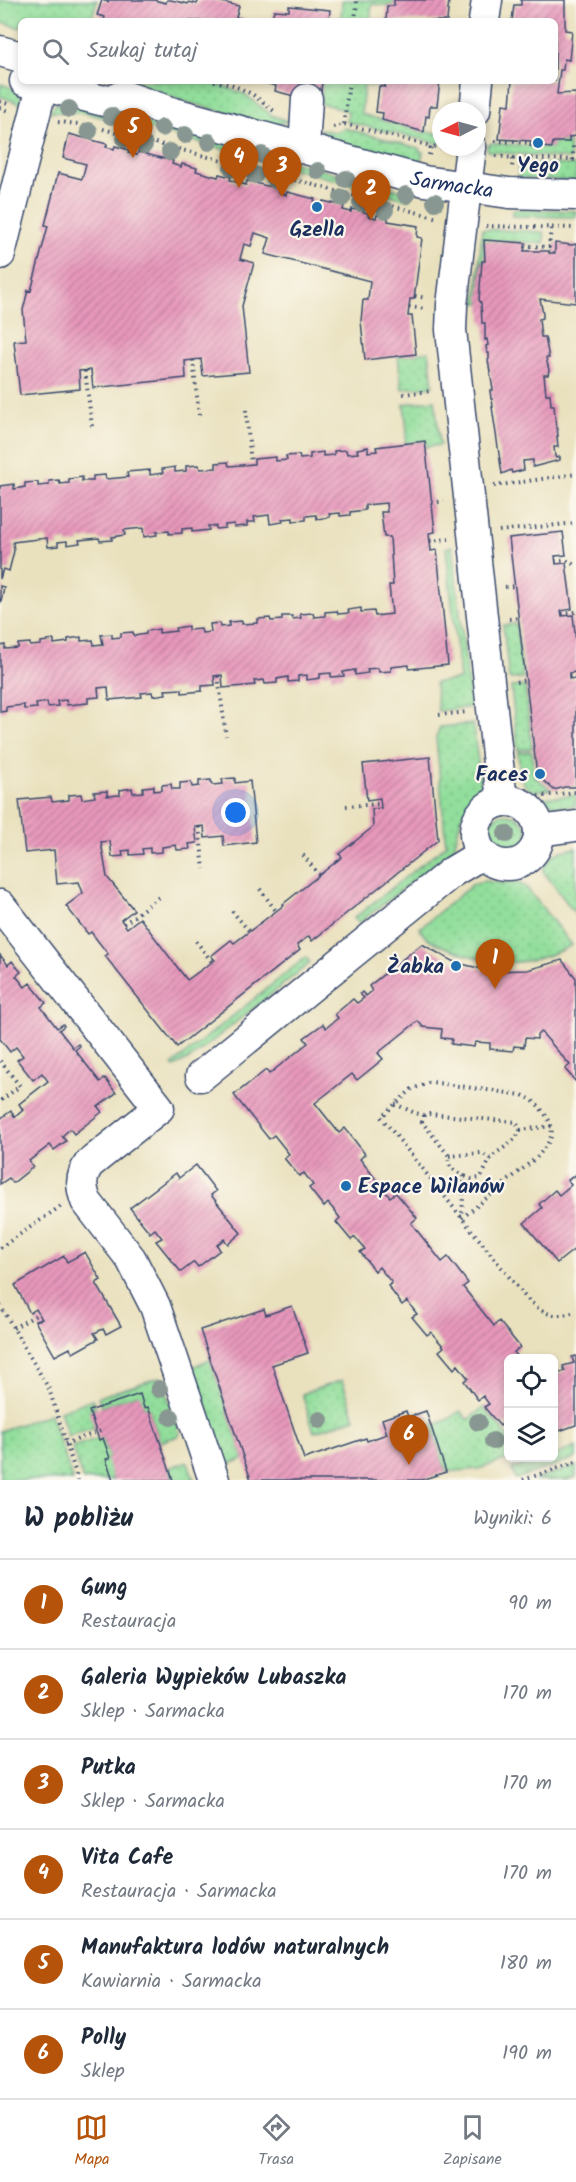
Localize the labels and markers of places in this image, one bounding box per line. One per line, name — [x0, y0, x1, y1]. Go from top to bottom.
pin: 5 — [114, 108, 152, 158]
marker: Yego — [531, 136, 545, 150]
pin: 4 — [220, 138, 258, 188]
pin: 3 — [262, 148, 302, 197]
place label: Yego — [517, 150, 559, 183]
pin: 2 — [352, 170, 391, 220]
marker: Gzella — [310, 200, 324, 214]
place label: Gzella — [290, 214, 345, 247]
place label: Faces — [476, 759, 528, 792]
marker: Faces — [533, 767, 547, 781]
pin: 1 — [476, 940, 514, 989]
place label: Żabka — [387, 951, 444, 984]
marker: Żabka — [449, 959, 463, 973]
place label: Espace Wilanów — [358, 1171, 505, 1204]
marker: Espace Wilanów — [339, 1179, 353, 1193]
pin: 6 — [390, 1416, 428, 1465]

